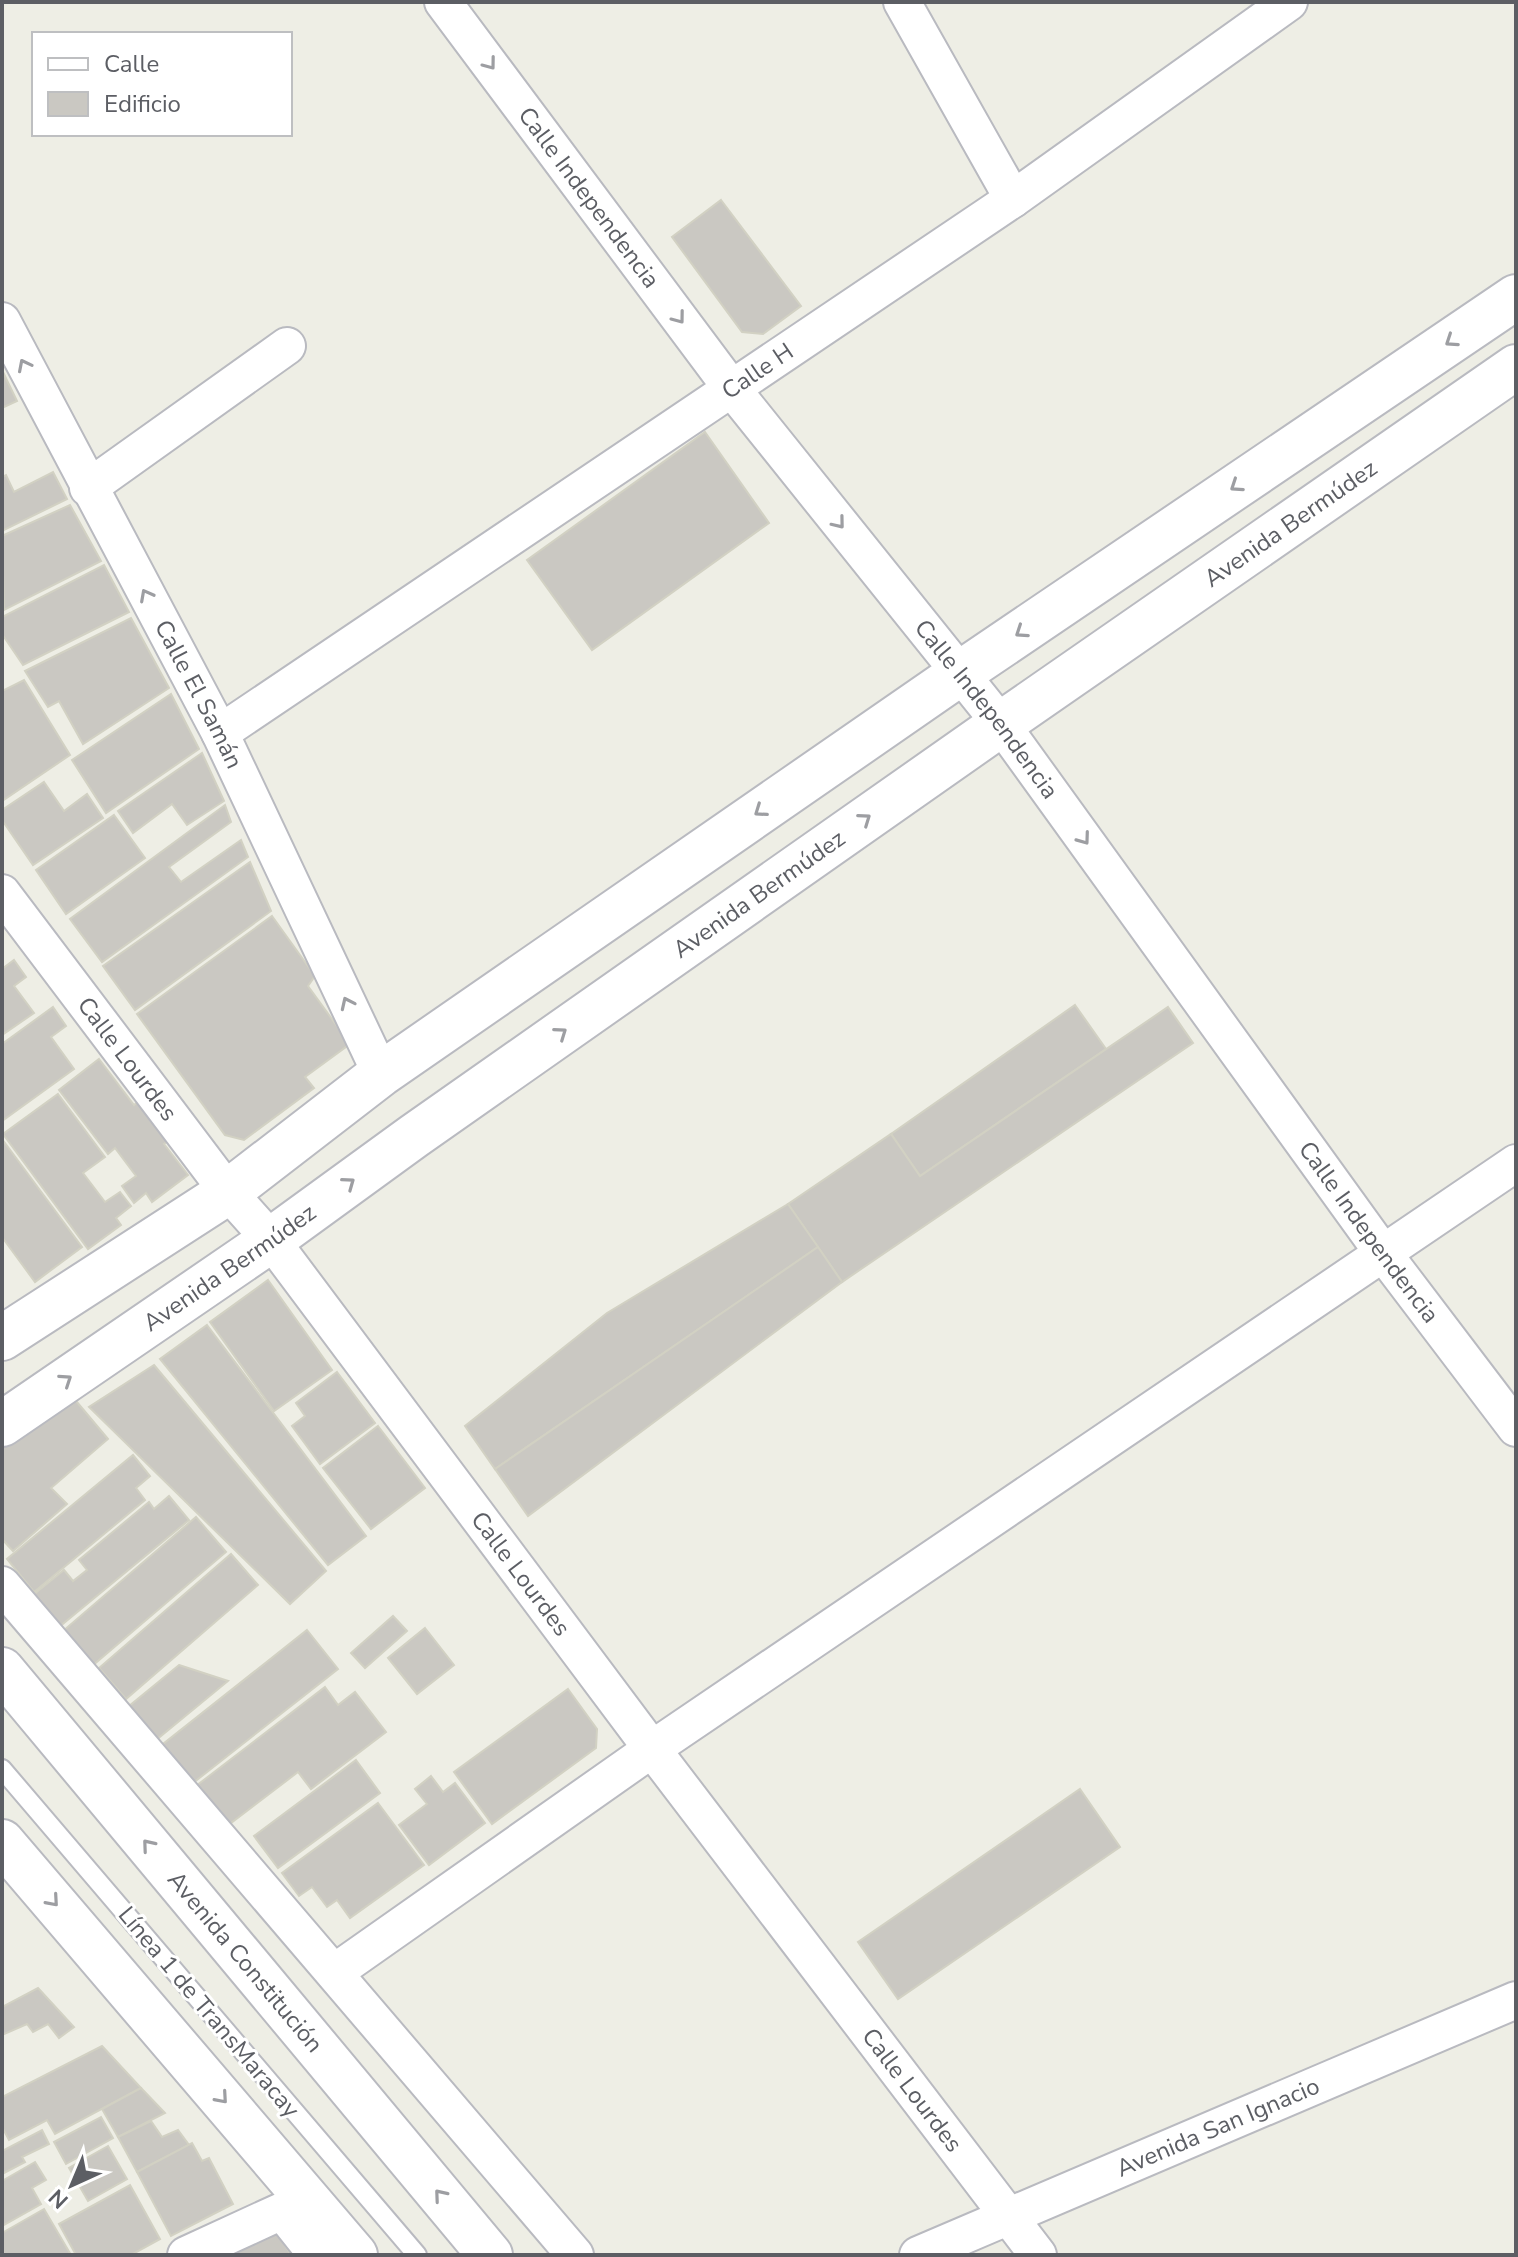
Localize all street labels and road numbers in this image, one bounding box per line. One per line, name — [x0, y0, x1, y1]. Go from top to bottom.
street label: Calle Independencia — [511, 100, 667, 295]
street label: Calle H — [715, 335, 800, 407]
street label: Avenida Bermúdez — [1198, 452, 1383, 594]
street label: Calle Independencia — [907, 613, 1066, 805]
street label: Calle El Samán — [147, 614, 250, 774]
street label: Avenida Bermúdez — [666, 822, 851, 966]
street label: Calle Lourdes — [70, 990, 185, 1128]
street label: Calle Independencia — [1291, 1135, 1447, 1330]
street label: Avenida Bermúdez — [137, 1197, 322, 1339]
street label: Calle Lourdes — [464, 1505, 578, 1642]
street label: Avenida Constitución — [160, 1864, 330, 2059]
street label: Línea 1 de TransMaracay — [111, 1900, 307, 2125]
street label: Calle Lourdes — [855, 2021, 970, 2159]
street label: Avenida San Ignacio — [1111, 2070, 1324, 2185]

